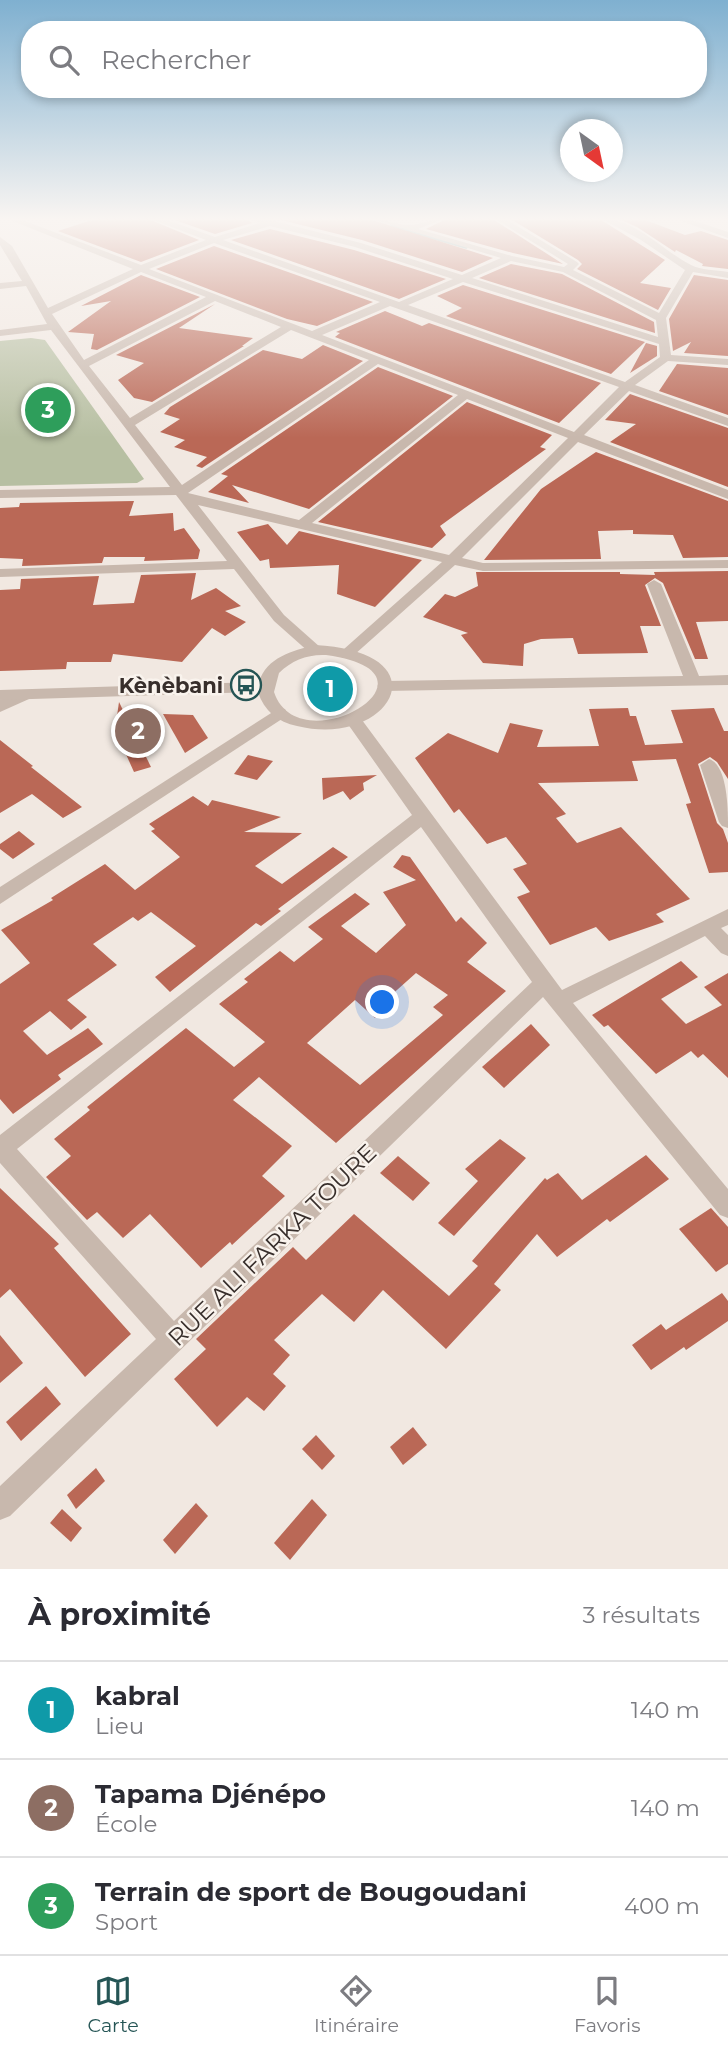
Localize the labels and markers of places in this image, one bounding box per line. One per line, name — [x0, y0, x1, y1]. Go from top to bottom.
pin: 3 — [25, 384, 71, 436]
pin: 1 — [307, 663, 353, 715]
bus stop icon: Kènèbani — [229, 668, 263, 702]
place label: Kènèbani — [119, 673, 223, 698]
pin: 2 — [115, 705, 161, 757]

